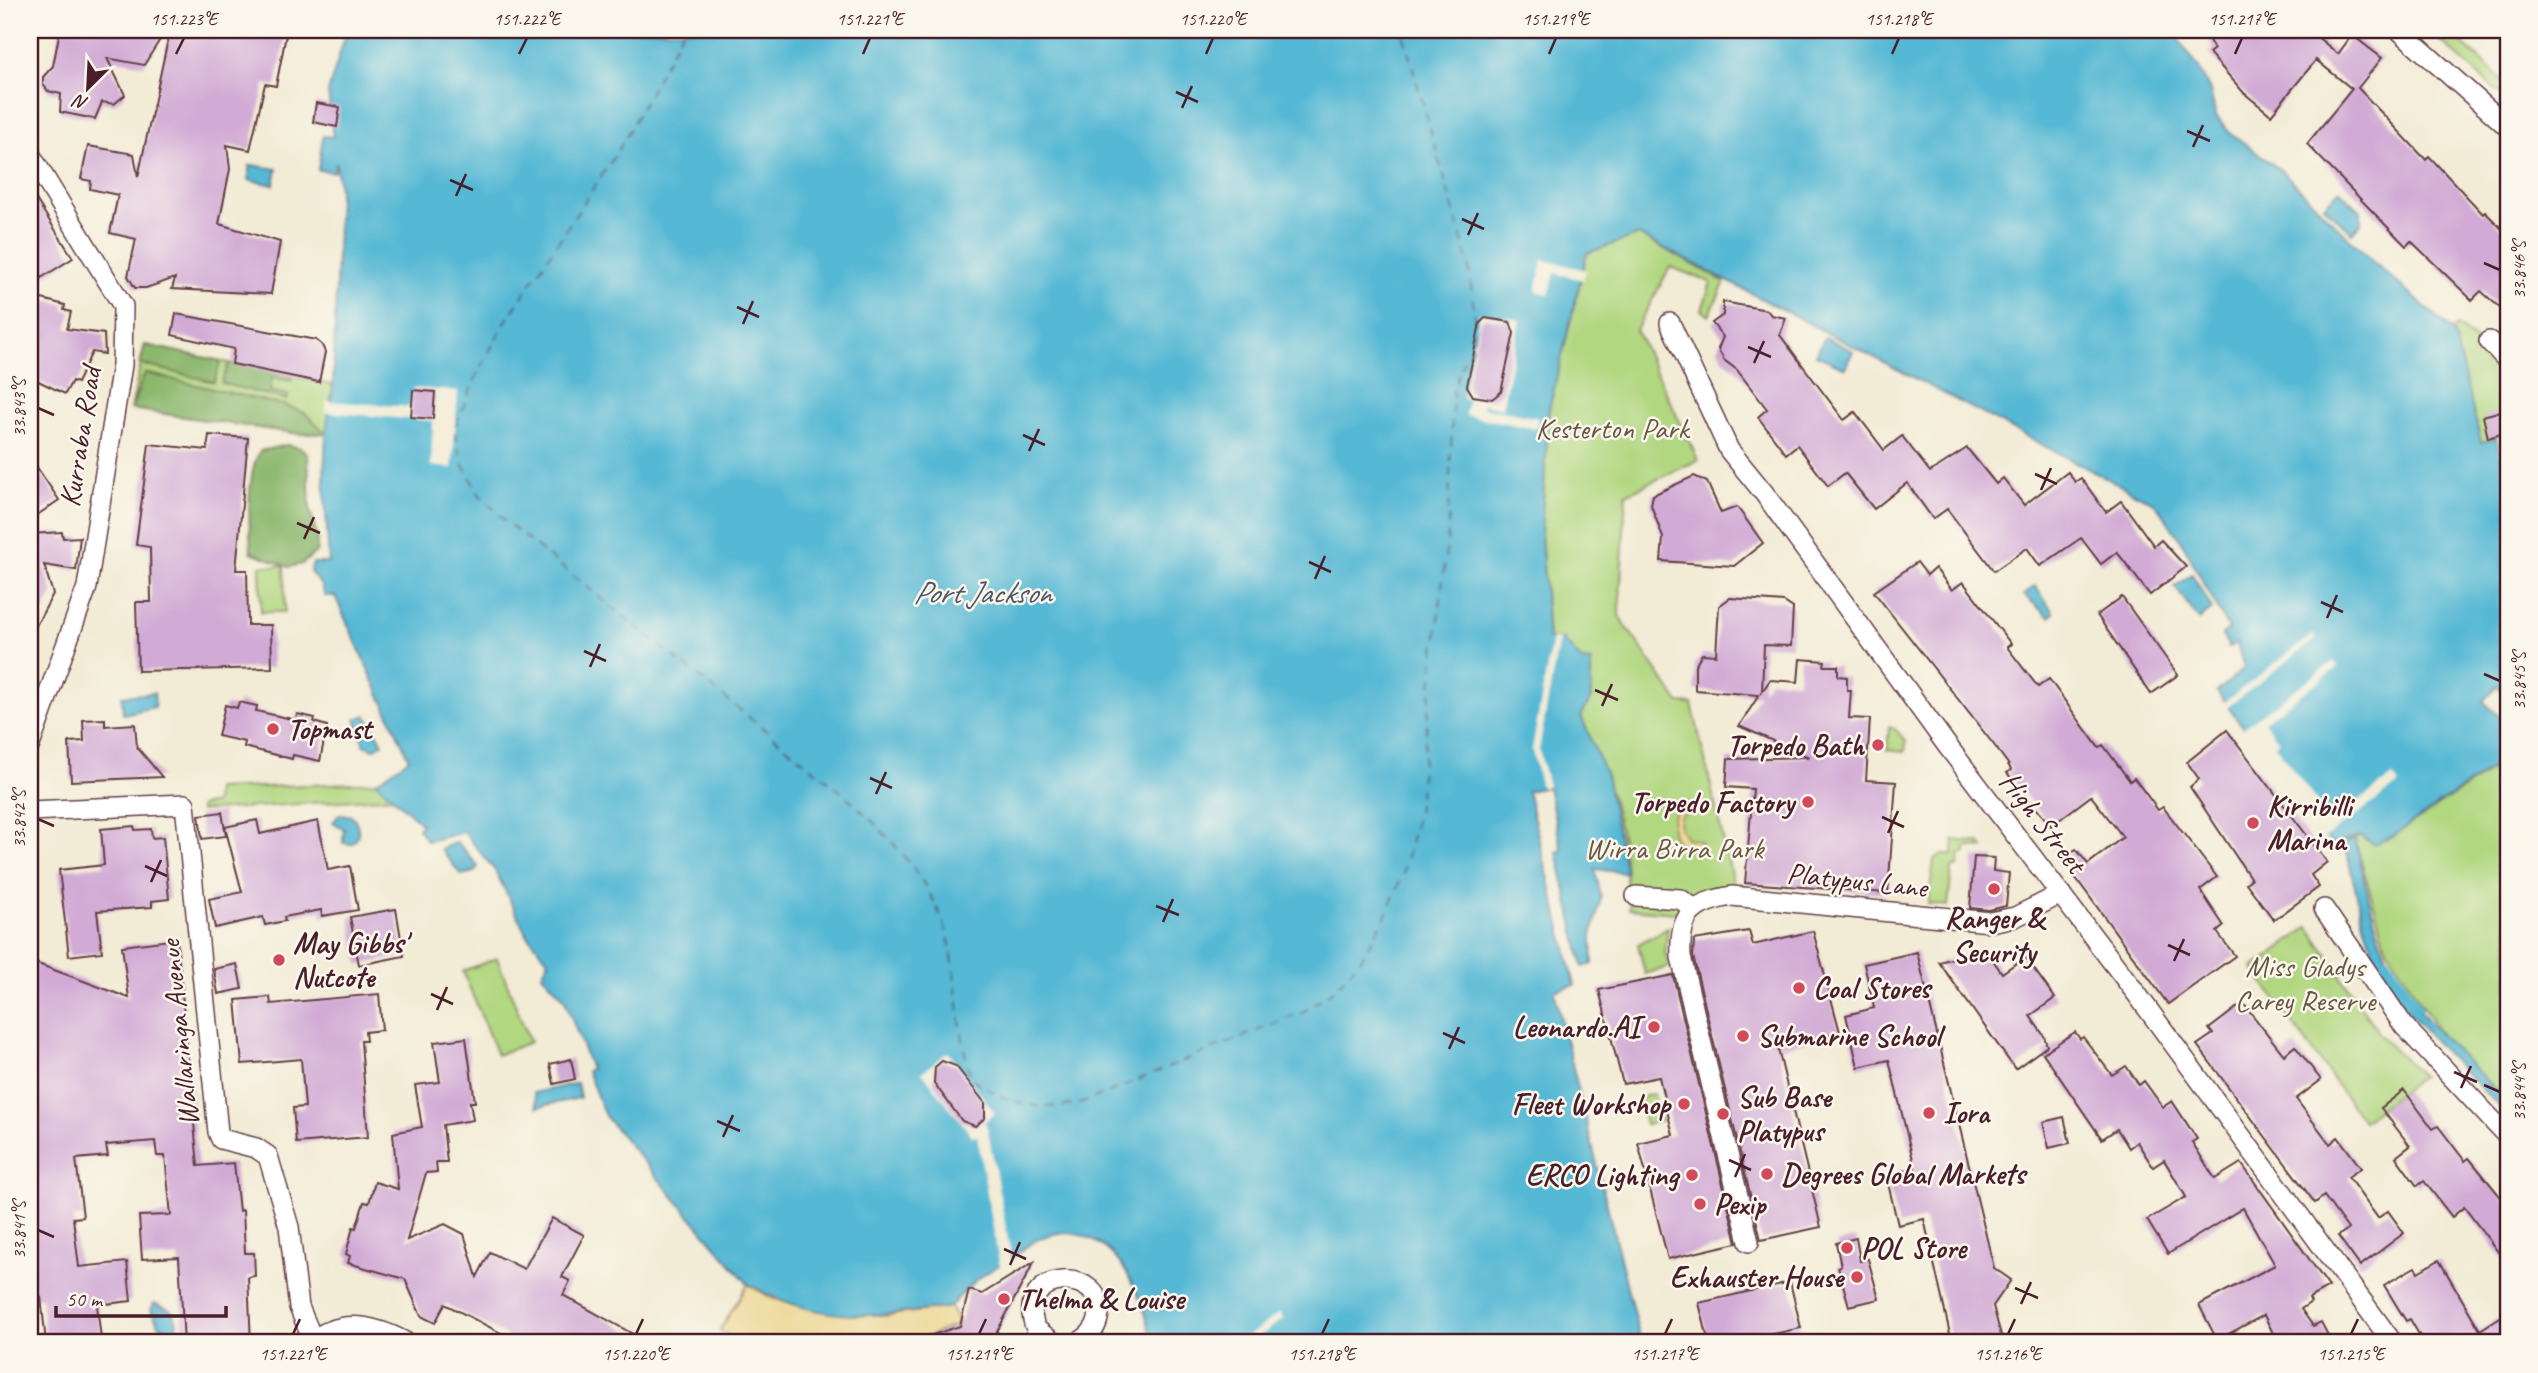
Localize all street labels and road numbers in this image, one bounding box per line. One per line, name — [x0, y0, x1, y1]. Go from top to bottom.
street label: Kurraba Road — [50, 360, 110, 509]
street label: High Street — [1991, 763, 2097, 883]
street label: Platypus Lane — [1785, 854, 1931, 906]
street label: Wallaringa Avenue — [150, 936, 208, 1128]

